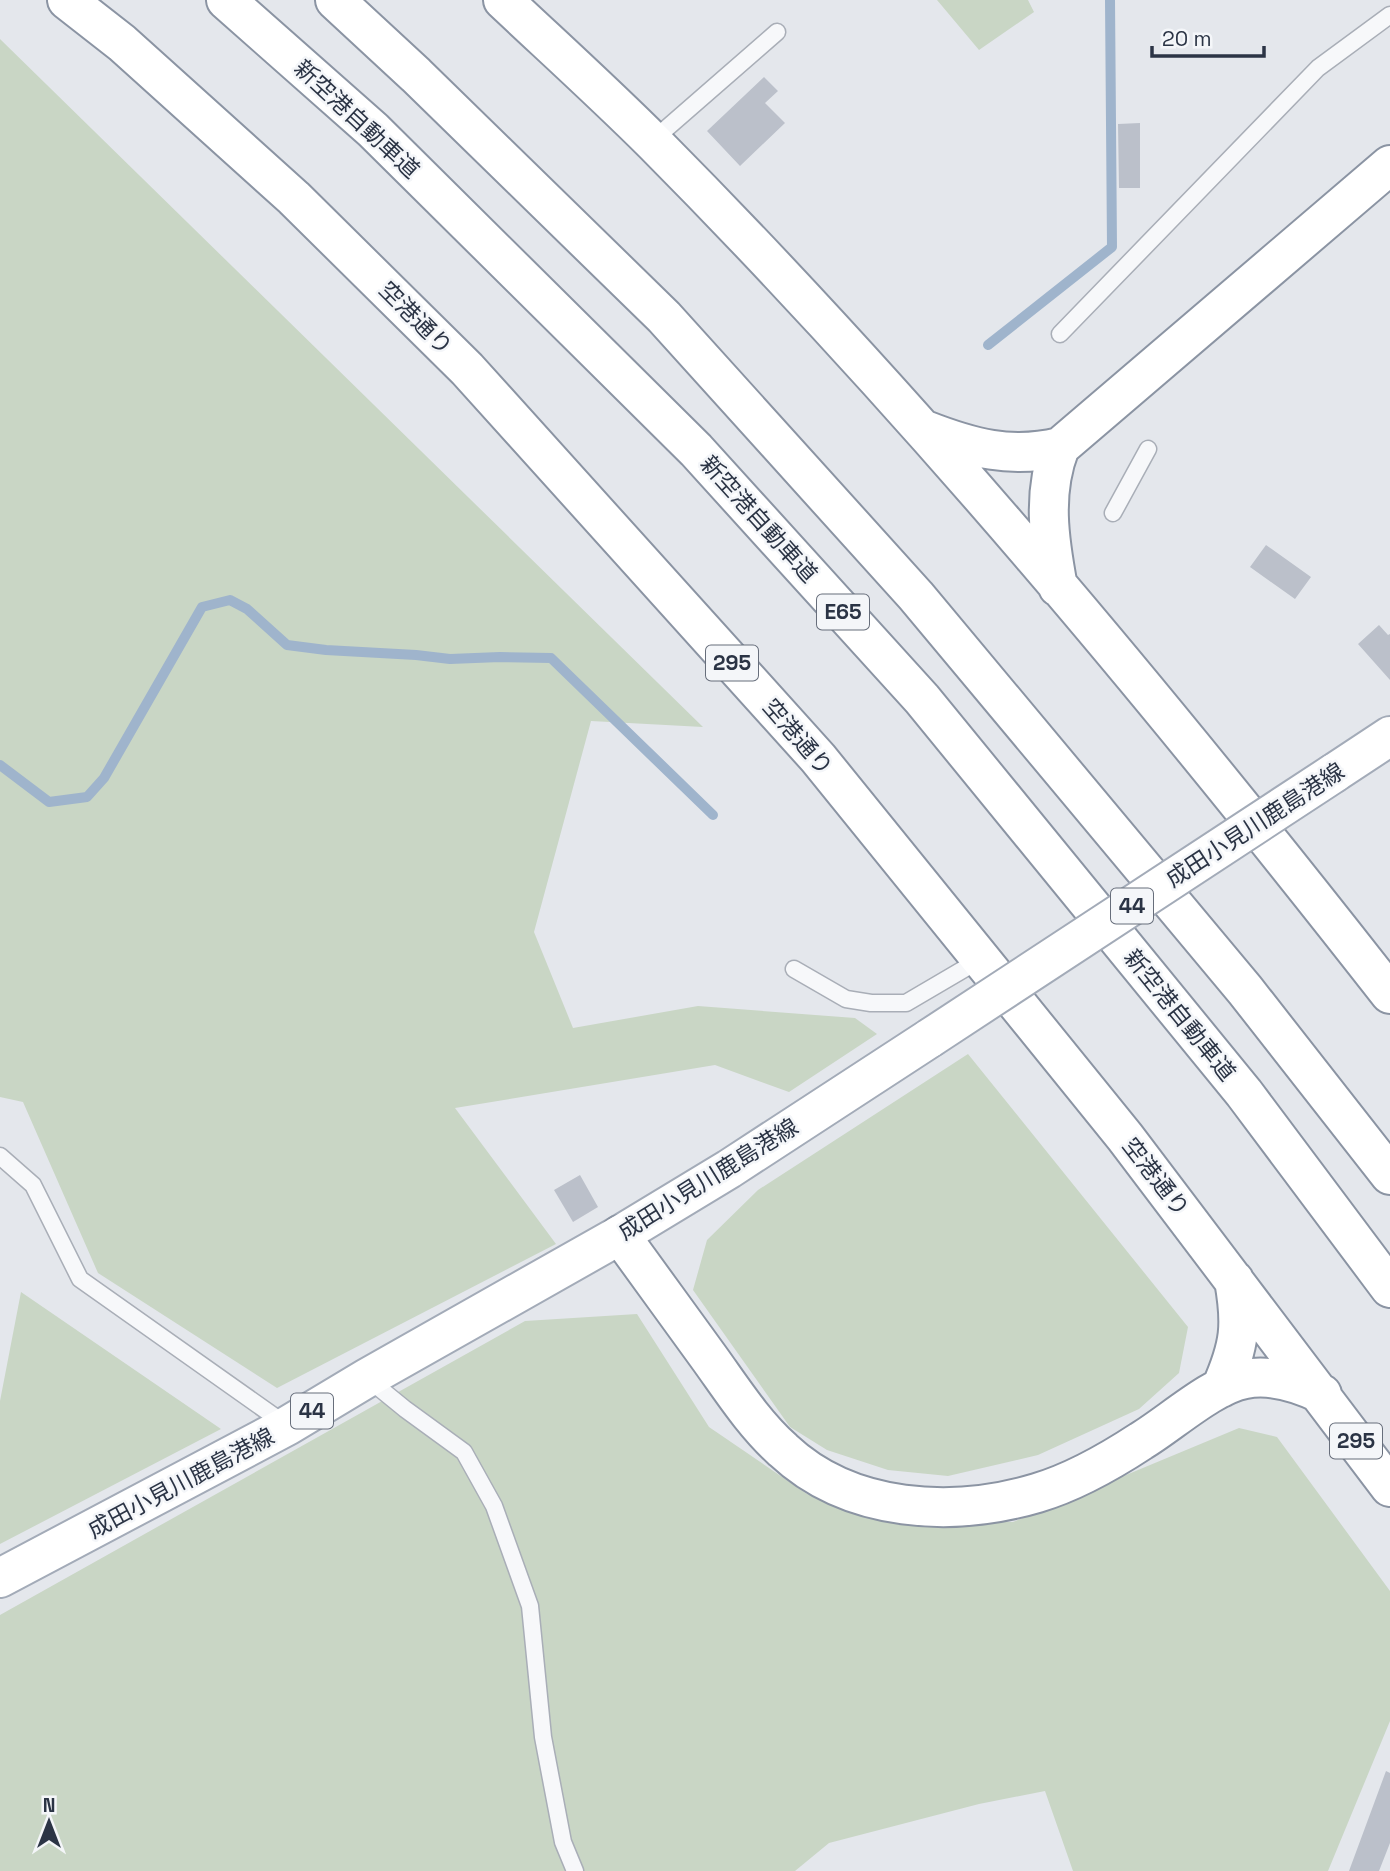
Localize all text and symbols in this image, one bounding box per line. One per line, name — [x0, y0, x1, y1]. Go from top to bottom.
scale bar — [1152, 14, 1264, 58]
text: 20 m — [1162, 25, 1212, 52]
street label: 新空港自動車道 — [288, 53, 426, 185]
street label: 空港通り — [373, 275, 459, 361]
street label: 新空港自動車道 — [694, 449, 824, 589]
road number: E65 — [817, 594, 869, 630]
road number: 295 — [706, 646, 758, 680]
street label: 空港通り — [757, 692, 839, 782]
street label: 成田小見川鹿島港線 — [1160, 756, 1350, 894]
road number: 44 — [1111, 888, 1153, 923]
street label: 新空港自動車道 — [1118, 943, 1242, 1087]
street label: 成田小見川鹿島港線 — [612, 1111, 804, 1247]
street label: 空港通り — [1116, 1132, 1196, 1222]
road number: 44 — [291, 1394, 333, 1428]
street label: 成田小見川鹿島港線 — [83, 1421, 279, 1545]
road number: 295 — [1330, 1424, 1382, 1458]
north arrow — [14, 1787, 84, 1857]
text: N — [43, 1793, 55, 1818]

